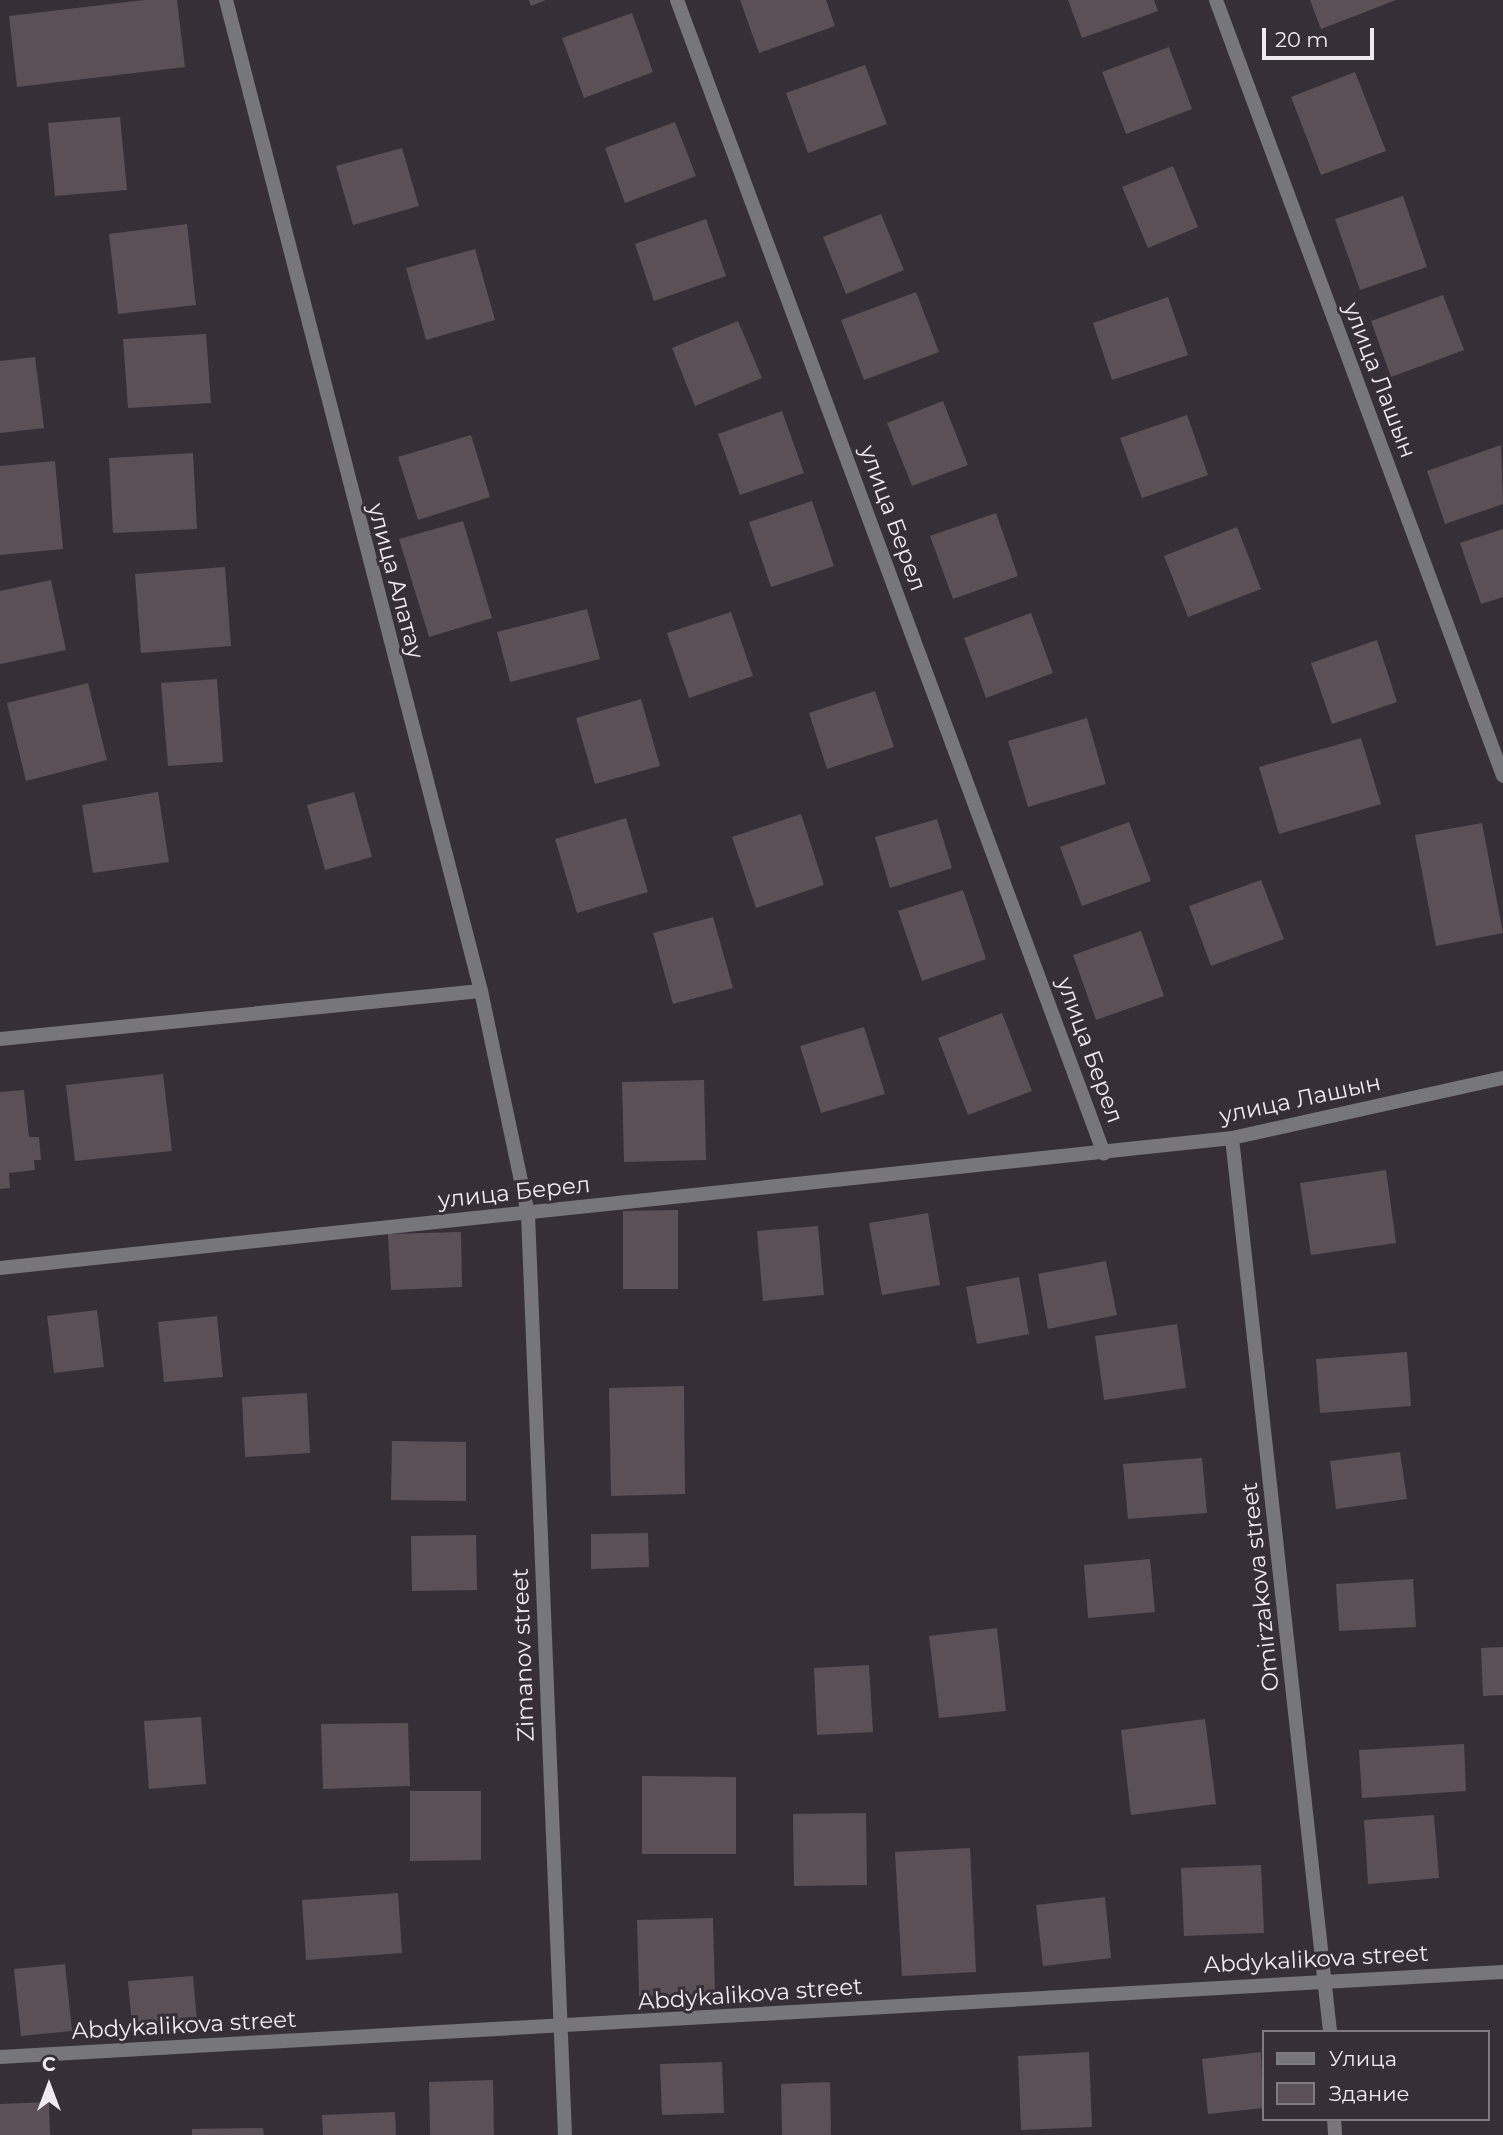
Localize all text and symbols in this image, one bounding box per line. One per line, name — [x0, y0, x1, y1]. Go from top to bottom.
scale bar — [1265, 14, 1377, 58]
text: 20 m — [1275, 27, 1329, 52]
street label: улица Лашын — [1338, 298, 1422, 462]
street label: улица Берел — [854, 441, 932, 595]
street label: улица Алатау — [362, 500, 430, 662]
street label: улица Берел — [1051, 973, 1129, 1127]
street label: улица Лашын — [1217, 1068, 1383, 1130]
street label: улица Берел — [436, 1170, 592, 1214]
street label: Omirzakova street — [1235, 1481, 1285, 1693]
street label: Zimanov street — [506, 1568, 540, 1742]
street label: Abdykalikova street — [1203, 1939, 1429, 1979]
street label: Abdykalikova street — [637, 1972, 863, 2016]
street label: Abdykalikova street — [71, 2005, 297, 2045]
legend — [1262, 2030, 1489, 2121]
text: Улица — [1329, 2046, 1397, 2071]
north arrow — [14, 2051, 84, 2121]
text: С — [42, 2053, 56, 2076]
text: Здание — [1329, 2081, 1410, 2106]

